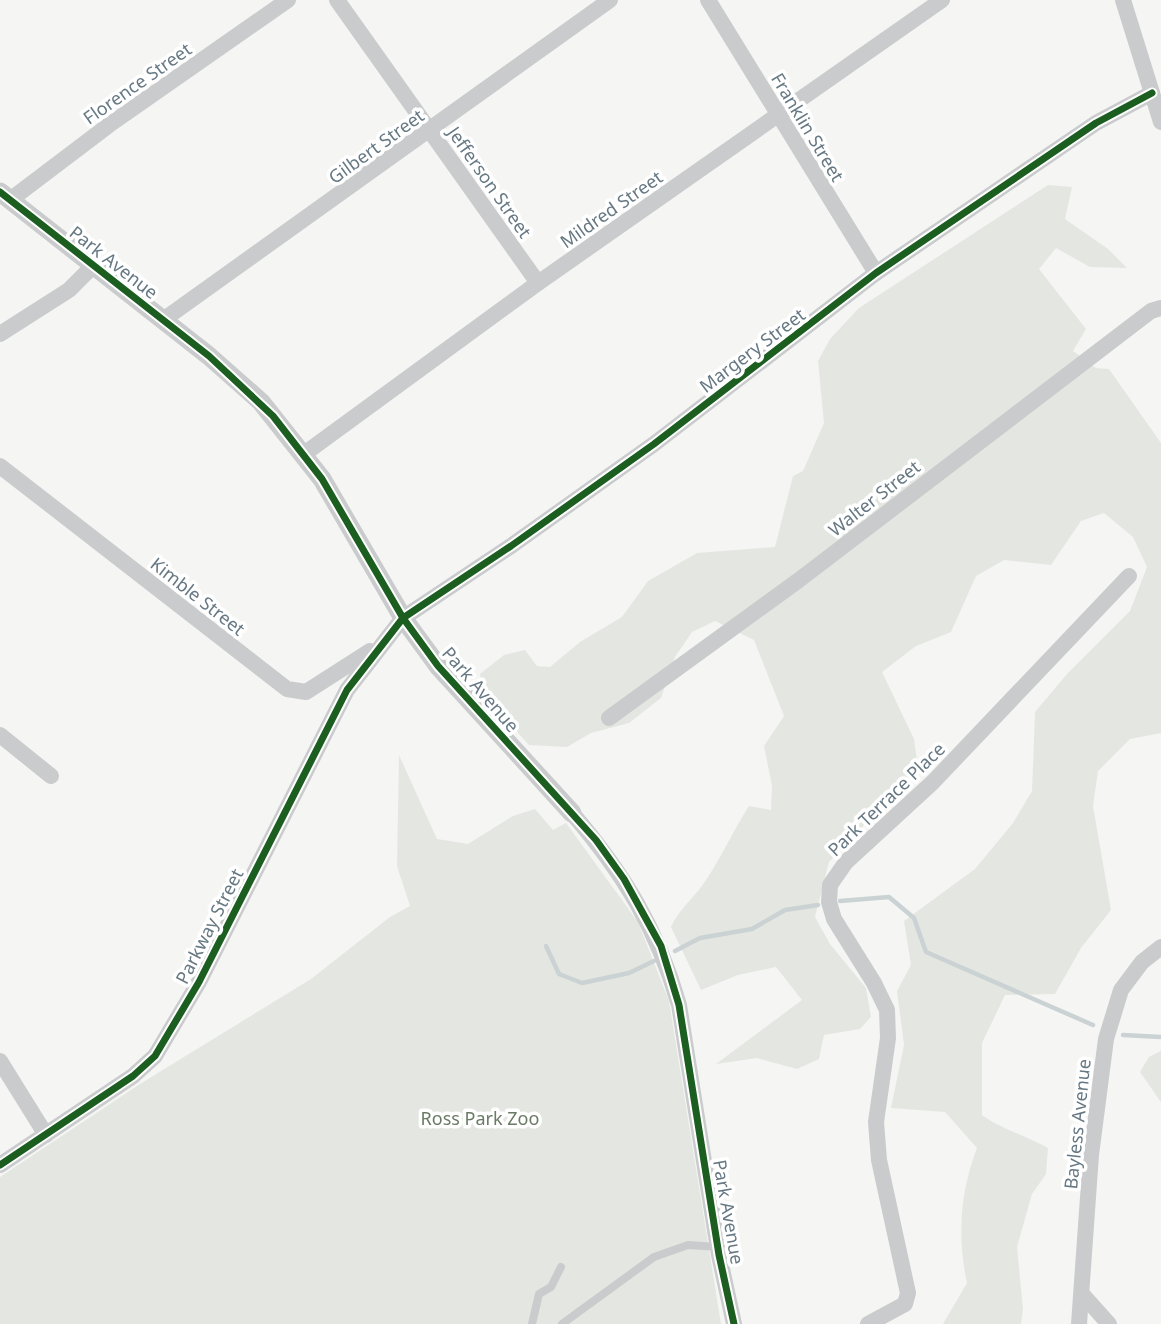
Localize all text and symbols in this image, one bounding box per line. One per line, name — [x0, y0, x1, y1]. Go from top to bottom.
street label: Florence Street — [78, 36, 196, 129]
street label: Franklin Street — [766, 68, 850, 186]
street label: Gilbert Street — [323, 103, 429, 189]
street label: Jefferson Street — [442, 120, 538, 243]
street label: Mildred Street — [555, 164, 667, 253]
street label: Park Avenue — [65, 220, 163, 304]
street label: Margery Street — [694, 302, 810, 398]
street label: Walter Street — [823, 454, 925, 541]
street label: Kimble Street — [146, 552, 250, 641]
street label: Park Avenue — [437, 641, 525, 737]
street label: Park Terrace Place — [822, 737, 950, 861]
street label: Parkway Street — [170, 864, 249, 988]
street label: Bayless Avenue — [1058, 1058, 1096, 1190]
park label: Ross Park Zoo — [421, 1106, 539, 1130]
street label: Park Avenue — [708, 1158, 750, 1266]

